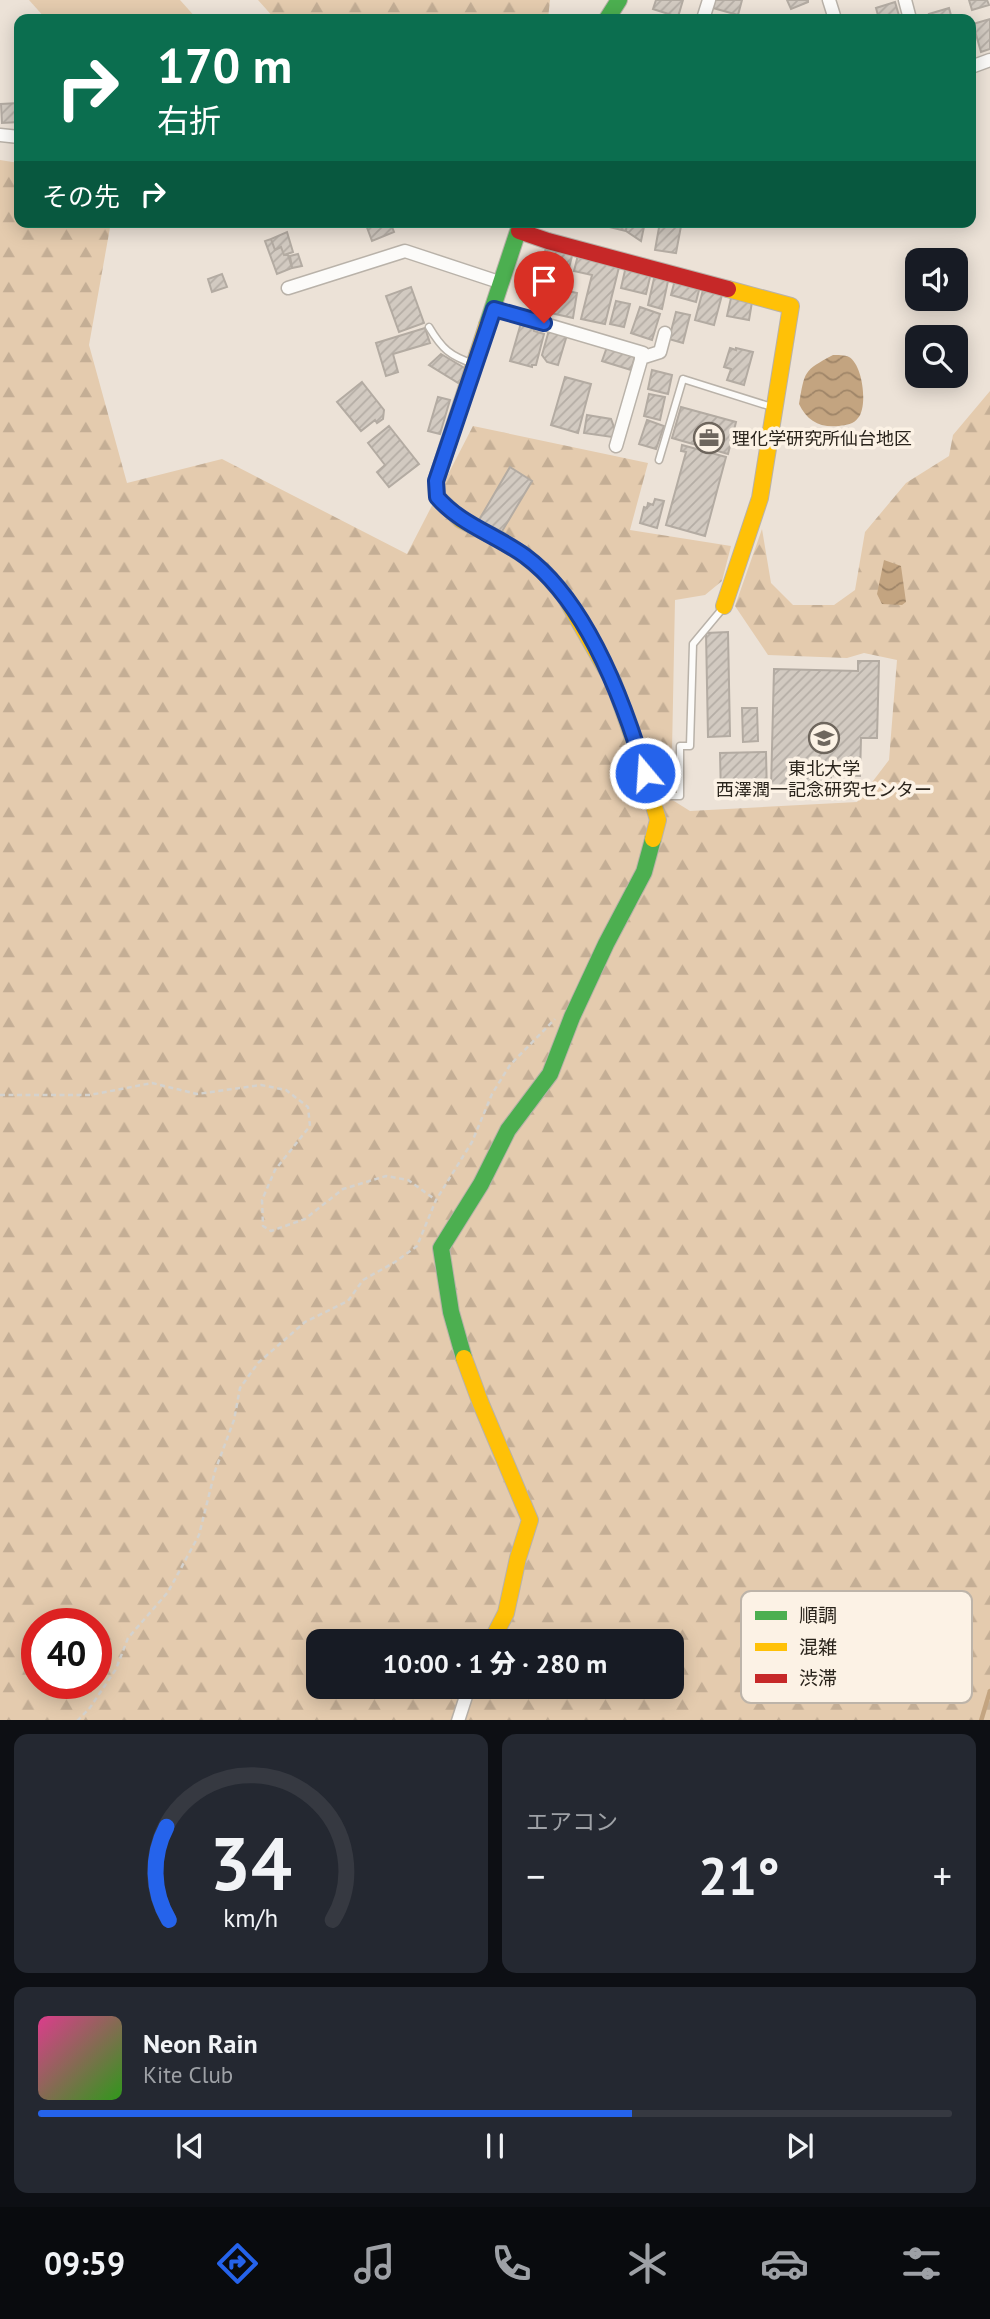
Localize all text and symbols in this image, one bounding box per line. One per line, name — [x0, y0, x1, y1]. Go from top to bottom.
text: 170 m — [157, 33, 292, 97]
icon: right — [42, 42, 133, 133]
text: 右折 — [157, 99, 221, 141]
icon: right — [134, 175, 172, 213]
text: その先 — [42, 180, 120, 213]
map controls — [905, 248, 968, 388]
button: sound — [905, 248, 968, 311]
pin — [514, 251, 574, 323]
icon: arrive — [525, 262, 563, 300]
button: search — [905, 325, 968, 388]
office icon: 理化学研究所仙台地区 — [692, 421, 726, 455]
place label: 理化学研究所仙台地区 — [732, 427, 912, 450]
school or university icon: 東北大学 西澤潤一記念研究センター — [807, 721, 841, 755]
position arrow — [608, 736, 682, 810]
place label: 東北大学 西澤潤一記念研究センター — [716, 757, 932, 801]
legend — [741, 1591, 972, 1703]
text: 順調 — [799, 1603, 837, 1627]
speed limit sign: 40 — [21, 1608, 112, 1699]
text: 混雑 — [799, 1635, 837, 1659]
text: 10:00 · 1 分 · 280 m — [383, 1647, 607, 1680]
text: 渋滞 — [799, 1666, 837, 1690]
text: エアコン — [526, 1807, 618, 1836]
text: 34 — [210, 1816, 292, 1910]
text: 21° — [698, 1842, 780, 1909]
text: − — [526, 1851, 545, 1900]
text: + — [933, 1851, 952, 1900]
text: km/h — [224, 1901, 278, 1933]
text: Neon Rain — [143, 2027, 258, 2060]
text: Kite Club — [143, 2060, 233, 2089]
icon: previous — [171, 2127, 209, 2165]
icon: pause — [476, 2127, 514, 2165]
icon: next — [781, 2127, 819, 2165]
icon: directions — [213, 2239, 262, 2288]
icon: music — [350, 2239, 399, 2288]
icon: phone — [487, 2239, 536, 2288]
icon: climate — [623, 2239, 672, 2288]
icon: car — [760, 2239, 809, 2288]
icon: filters — [897, 2239, 946, 2288]
text: 09:59 — [44, 2242, 125, 2284]

